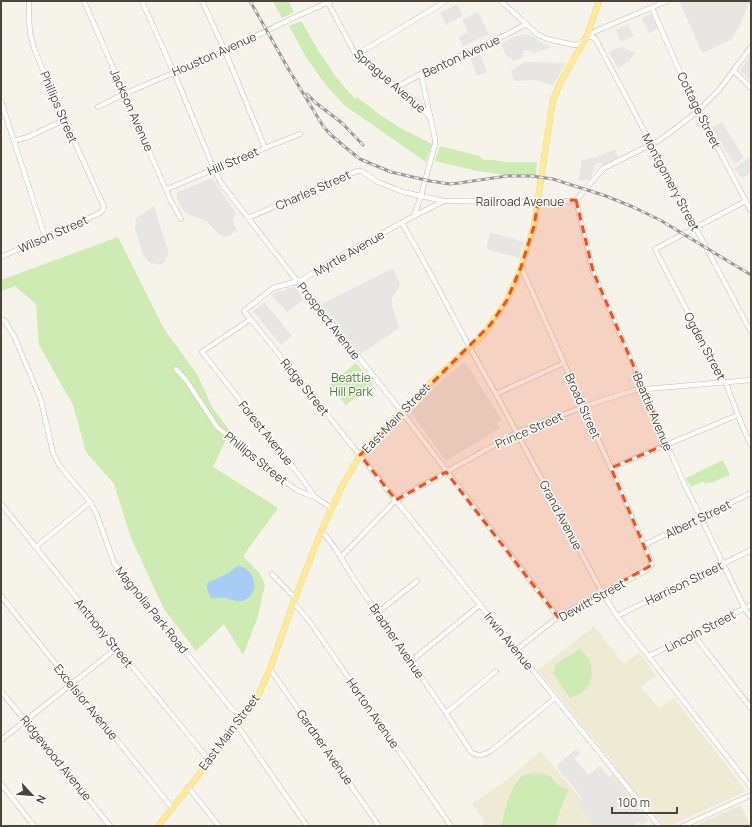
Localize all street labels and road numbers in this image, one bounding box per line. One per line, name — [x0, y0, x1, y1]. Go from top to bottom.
street label: Houston Avenue — [169, 28, 259, 80]
street label: Benton Avenue — [420, 31, 502, 81]
street label: Sprague Avenue — [350, 45, 430, 117]
street label: Jackson Avenue — [106, 66, 158, 154]
street label: Phillips Street — [36, 68, 82, 146]
street label: Cottage Street — [673, 69, 725, 151]
street label: Montgomery Street — [638, 130, 704, 234]
street label: Hill Street — [205, 142, 261, 179]
street label: Charles Street — [273, 166, 353, 214]
street label: Railroad Avenue — [476, 193, 564, 210]
street label: Wilson Street — [15, 211, 91, 257]
street label: Myrtle Avenue — [311, 226, 387, 280]
street label: Prospect Avenue — [293, 279, 365, 363]
street label: Ogden Street — [680, 309, 730, 383]
street label: Ridge Street — [277, 355, 334, 419]
street label: Beattie Avenue — [629, 370, 677, 454]
street label: Broad Street — [561, 371, 605, 442]
street label: East Main Street — [358, 379, 434, 457]
street label: Forest Avenue — [235, 397, 297, 469]
street label: Prince Street — [492, 407, 566, 453]
street label: Phillips Street — [221, 427, 291, 489]
street label: Grand Avenue — [535, 477, 587, 553]
street label: Albert Street — [662, 496, 734, 542]
street label: Harrison Street — [642, 557, 726, 609]
street label: Magnolia Park Road — [112, 563, 192, 657]
street label: Dewitt Street — [556, 575, 628, 625]
street label: Anthony Street — [71, 595, 137, 671]
street label: Bradner Avenue — [366, 600, 428, 682]
street label: Lincoln Street — [662, 606, 738, 656]
street label: Irwin Avenue — [480, 609, 538, 673]
street label: Excelsior Avenue — [50, 660, 122, 744]
street label: Horton Avenue — [343, 675, 403, 751]
street label: East Main Street — [195, 690, 263, 774]
street label: Gardner Avenue — [293, 706, 357, 788]
street label: Ridgewood Avenue — [16, 712, 96, 804]

